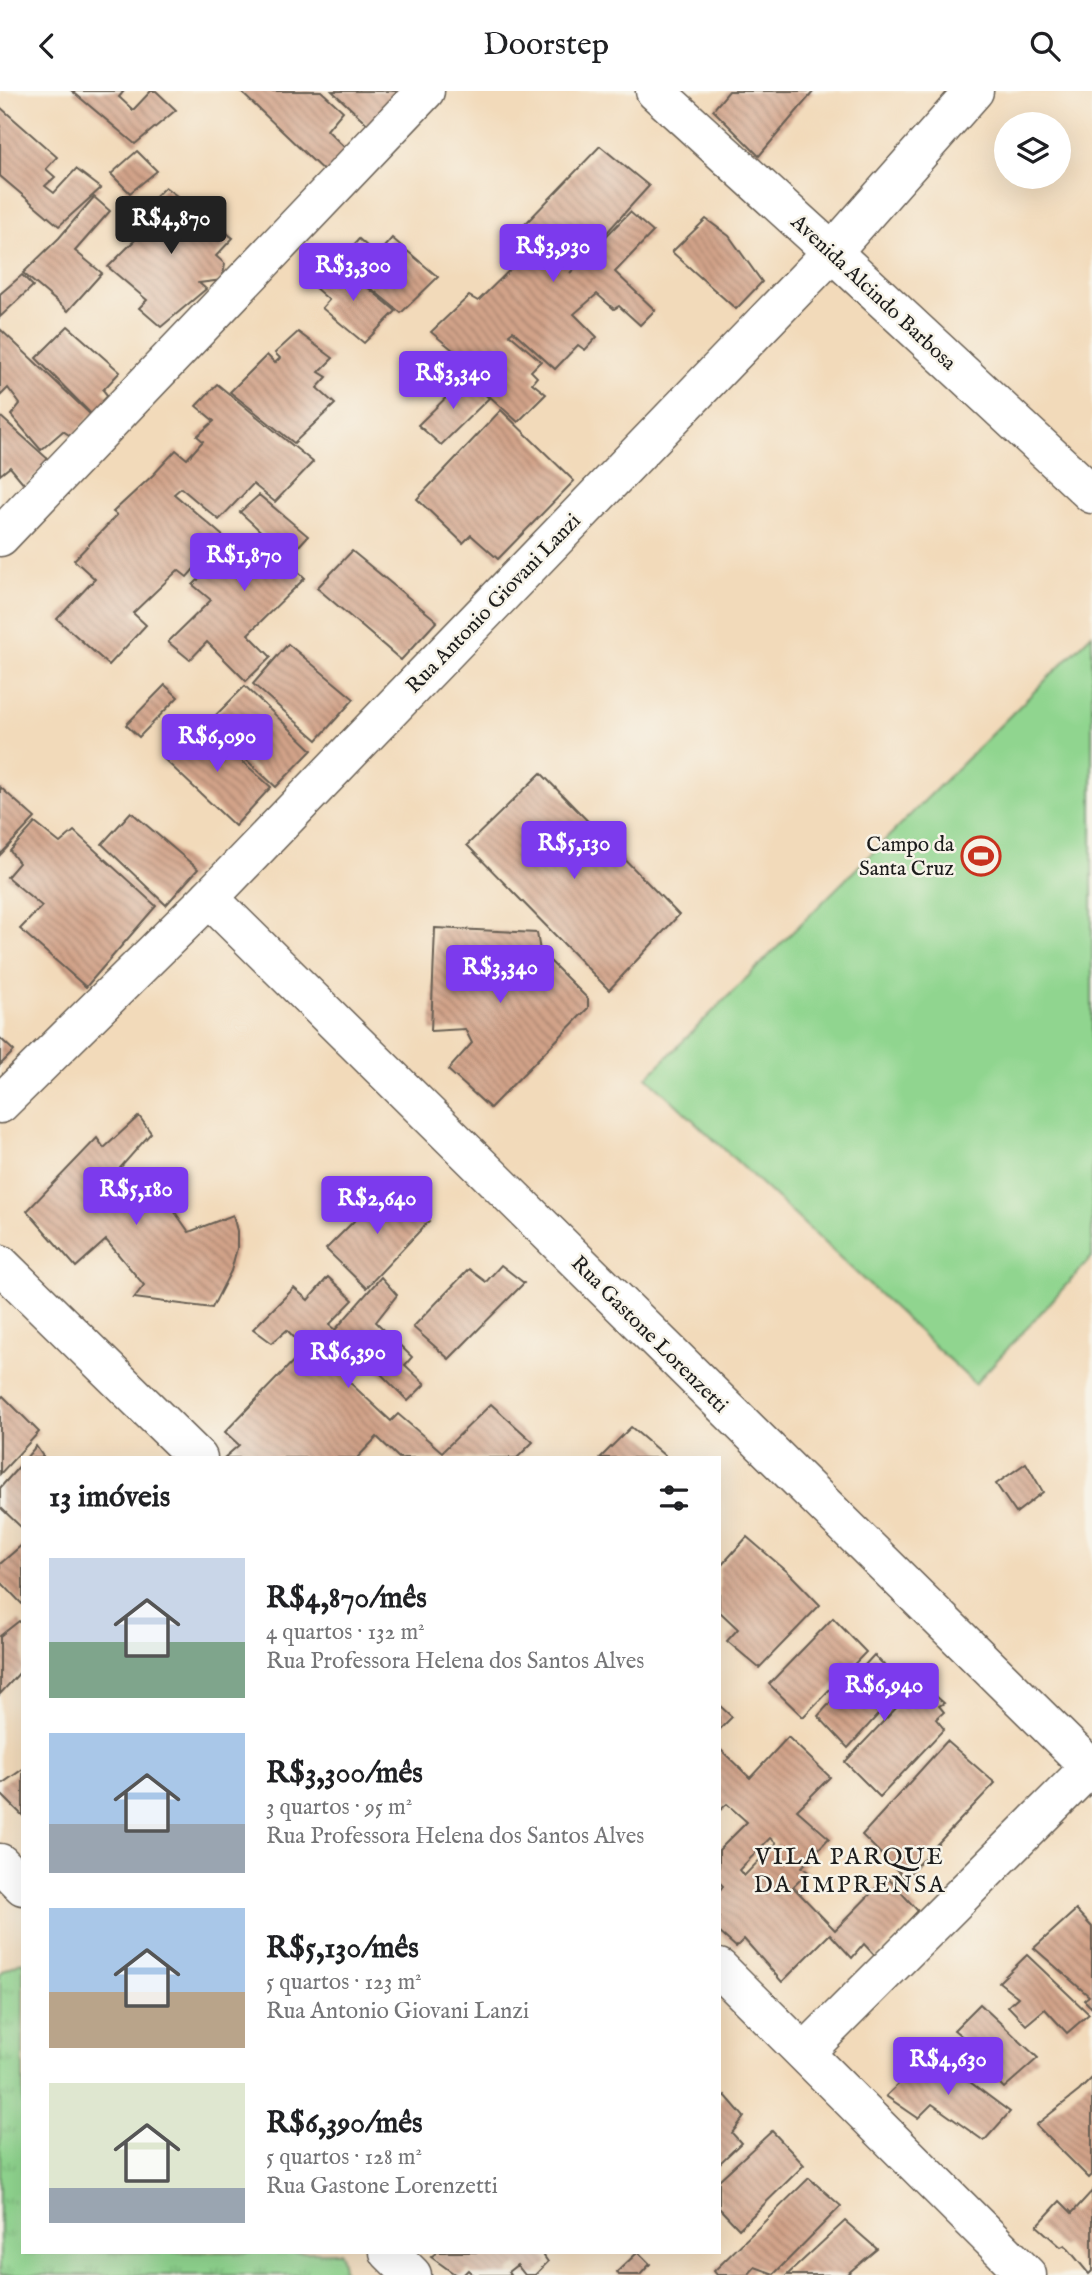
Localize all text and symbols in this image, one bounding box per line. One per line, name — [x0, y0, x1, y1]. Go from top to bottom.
text: Doorstep — [483, 25, 609, 66]
icon: back — [28, 27, 66, 65]
icon: search — [1026, 27, 1064, 65]
map controls — [994, 112, 1071, 189]
button: layers — [994, 112, 1071, 189]
pin: R$4,870 — [106, 197, 236, 256]
text: R$4,870 — [131, 204, 211, 233]
street label: Avenida Alcindo Barbosa — [784, 209, 962, 377]
pin: R$3,930 — [488, 225, 618, 284]
text: R$3,930 — [516, 232, 590, 261]
pin: R$3,300 — [288, 243, 418, 303]
text: R$3,300 — [315, 251, 391, 280]
pin: R$3,340 — [388, 351, 518, 411]
text: R$3,340 — [415, 359, 491, 388]
street label: Rua Antonio Giovani Lanzi — [401, 508, 587, 700]
pin: R$1,870 — [179, 533, 309, 593]
text: R$1,870 — [206, 541, 282, 570]
pin: R$6,090 — [152, 715, 282, 774]
text: R$6,090 — [178, 722, 256, 751]
pin: R$5,130 — [509, 821, 639, 881]
text: R$5,130 — [537, 829, 611, 858]
place label: Campo da Santa Cruz — [859, 832, 955, 883]
sports icon: Campo da Santa Cruz — [960, 835, 1002, 877]
pin: R$3,340 — [435, 946, 565, 1005]
text: R$3,340 — [462, 953, 538, 982]
pin: R$5,180 — [71, 1167, 201, 1227]
text: R$5,180 — [99, 1175, 173, 1204]
pin: R$2,640 — [312, 1177, 442, 1236]
text: R$2,640 — [337, 1184, 417, 1213]
street label: Rua Gastone Lorenzetti — [565, 1251, 733, 1419]
pin: R$6,390 — [283, 1331, 413, 1390]
text: R$6,390 — [310, 1338, 386, 1367]
text: 13 imóveis — [49, 1479, 170, 1517]
icon: filters — [655, 1479, 693, 1517]
text: R$4,870/mês — [266, 1580, 427, 1618]
icon: home — [105, 1586, 189, 1670]
text: 4 quartos · 132 m² — [266, 1618, 425, 1647]
text: Rua Professora Helena dos Santos Alves — [266, 1647, 644, 1676]
pin: R$6,940 — [819, 1663, 949, 1723]
text: R$6,940 — [845, 1671, 923, 1700]
text: R$3,300/mês — [266, 1755, 423, 1793]
icon: home — [105, 1761, 189, 1845]
text: 3 quartos · 95 m² — [266, 1793, 412, 1822]
text: Rua Professora Helena dos Santos Alves — [266, 1822, 644, 1851]
district label: VILA PARQUE DA IMPRENSA — [754, 1842, 946, 1901]
text: R$5,130/mês — [266, 1930, 419, 1968]
icon: home — [105, 1936, 189, 2020]
text: 5 quartos · 123 m² — [266, 1968, 422, 1997]
text: Rua Antonio Giovani Lanzi — [266, 1997, 529, 2026]
pin: R$4,630 — [883, 2037, 1013, 2097]
text: R$4,630 — [909, 2045, 987, 2074]
text: R$6,390/mês — [266, 2105, 423, 2143]
icon: home — [105, 2111, 189, 2195]
text: 5 quartos · 128 m² — [266, 2143, 422, 2172]
text: Rua Gastone Lorenzetti — [266, 2172, 498, 2201]

